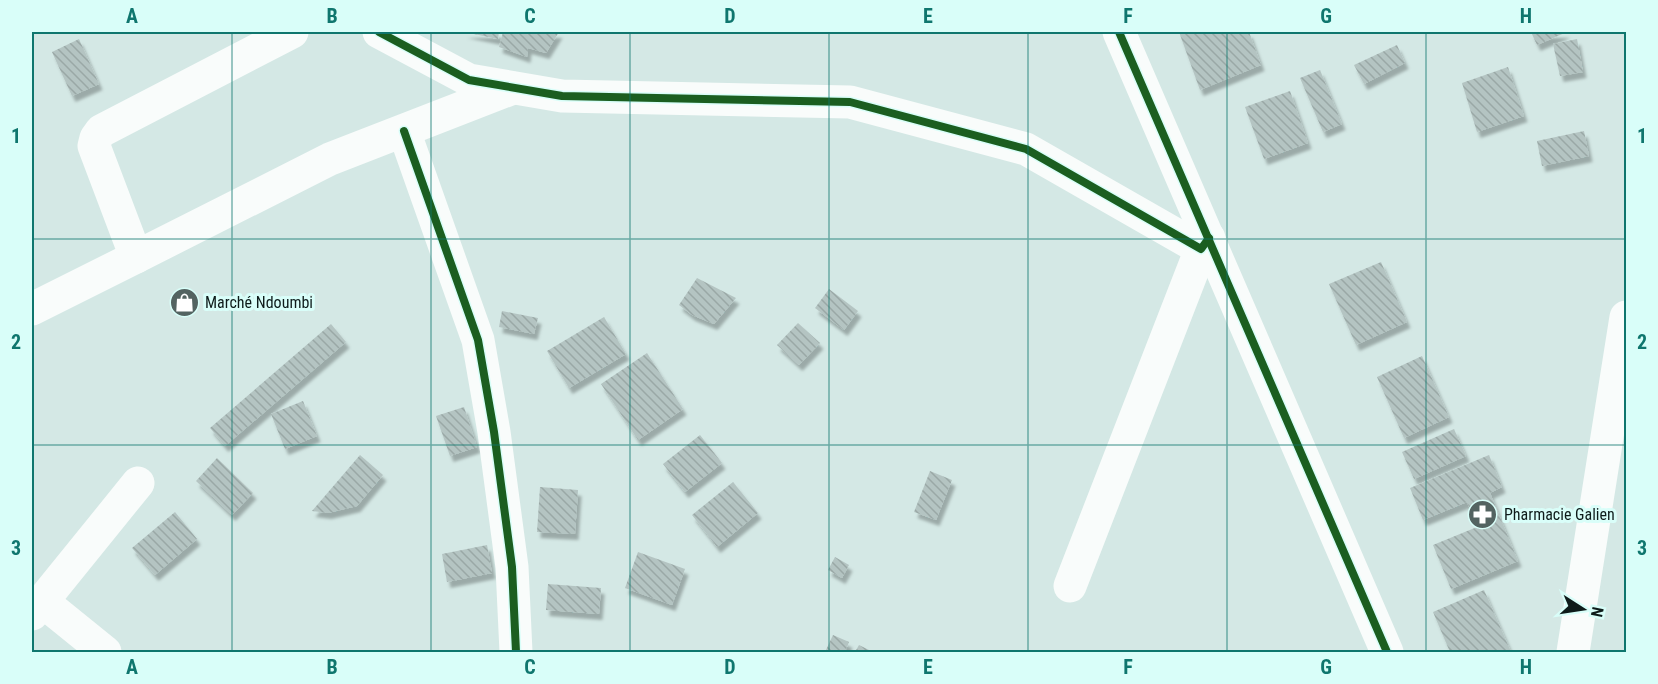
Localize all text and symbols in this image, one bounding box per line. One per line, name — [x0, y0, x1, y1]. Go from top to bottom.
text: A — [126, 4, 138, 28]
text: B — [326, 4, 338, 28]
text: C — [524, 4, 536, 28]
text: D — [724, 4, 736, 28]
text: E — [923, 4, 933, 28]
text: F — [1123, 4, 1133, 28]
text: G — [1320, 4, 1332, 28]
text: H — [1520, 4, 1532, 28]
text: 1 — [11, 124, 21, 148]
text: 1 — [1637, 124, 1647, 148]
shop icon: Marché Ndoumbi — [168, 286, 200, 318]
place label: Marché Ndoumbi — [205, 293, 313, 312]
text: 2 — [11, 330, 21, 354]
text: 2 — [1637, 330, 1647, 354]
pharmacy icon: Pharmacie Galien — [1467, 498, 1499, 530]
place label: Pharmacie Galien — [1504, 505, 1615, 524]
text: 3 — [11, 536, 21, 560]
text: 3 — [1637, 536, 1647, 560]
north arrow — [1553, 579, 1613, 639]
text: N — [1587, 605, 1607, 619]
text: A — [126, 655, 138, 679]
text: B — [326, 655, 338, 679]
text: C — [524, 655, 536, 679]
text: D — [724, 655, 736, 679]
text: E — [923, 655, 933, 679]
text: F — [1123, 655, 1133, 679]
text: G — [1320, 655, 1332, 679]
text: H — [1520, 655, 1532, 679]

